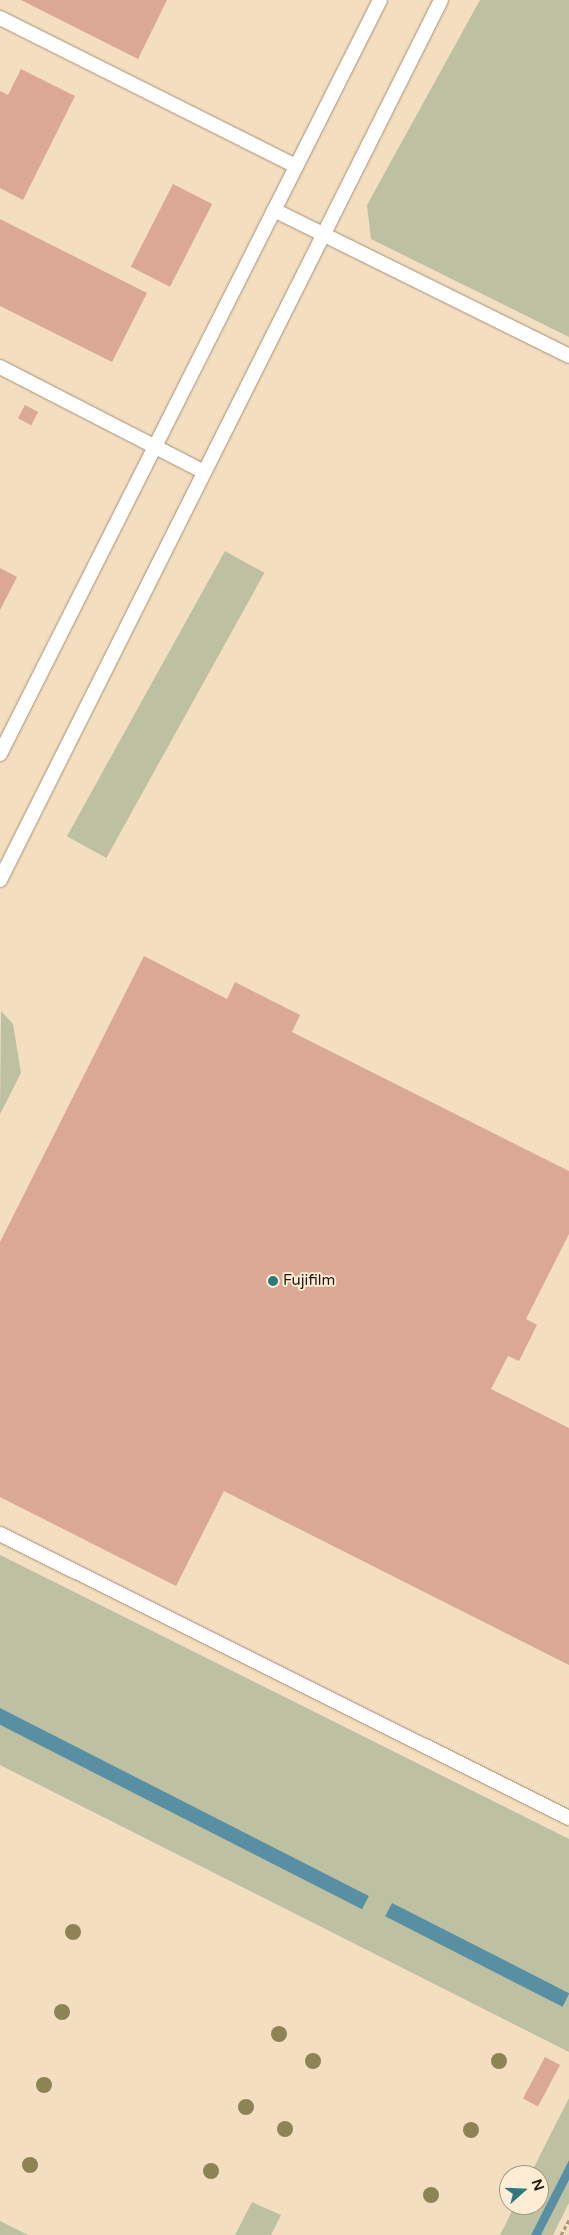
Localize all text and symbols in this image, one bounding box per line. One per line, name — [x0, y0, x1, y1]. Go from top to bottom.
place label: Fujifilm — [283, 1272, 335, 1290]
marker: Fujifilm — [267, 1275, 279, 1287]
north arrow — [499, 2165, 549, 2215]
text: N — [528, 2177, 548, 2193]

